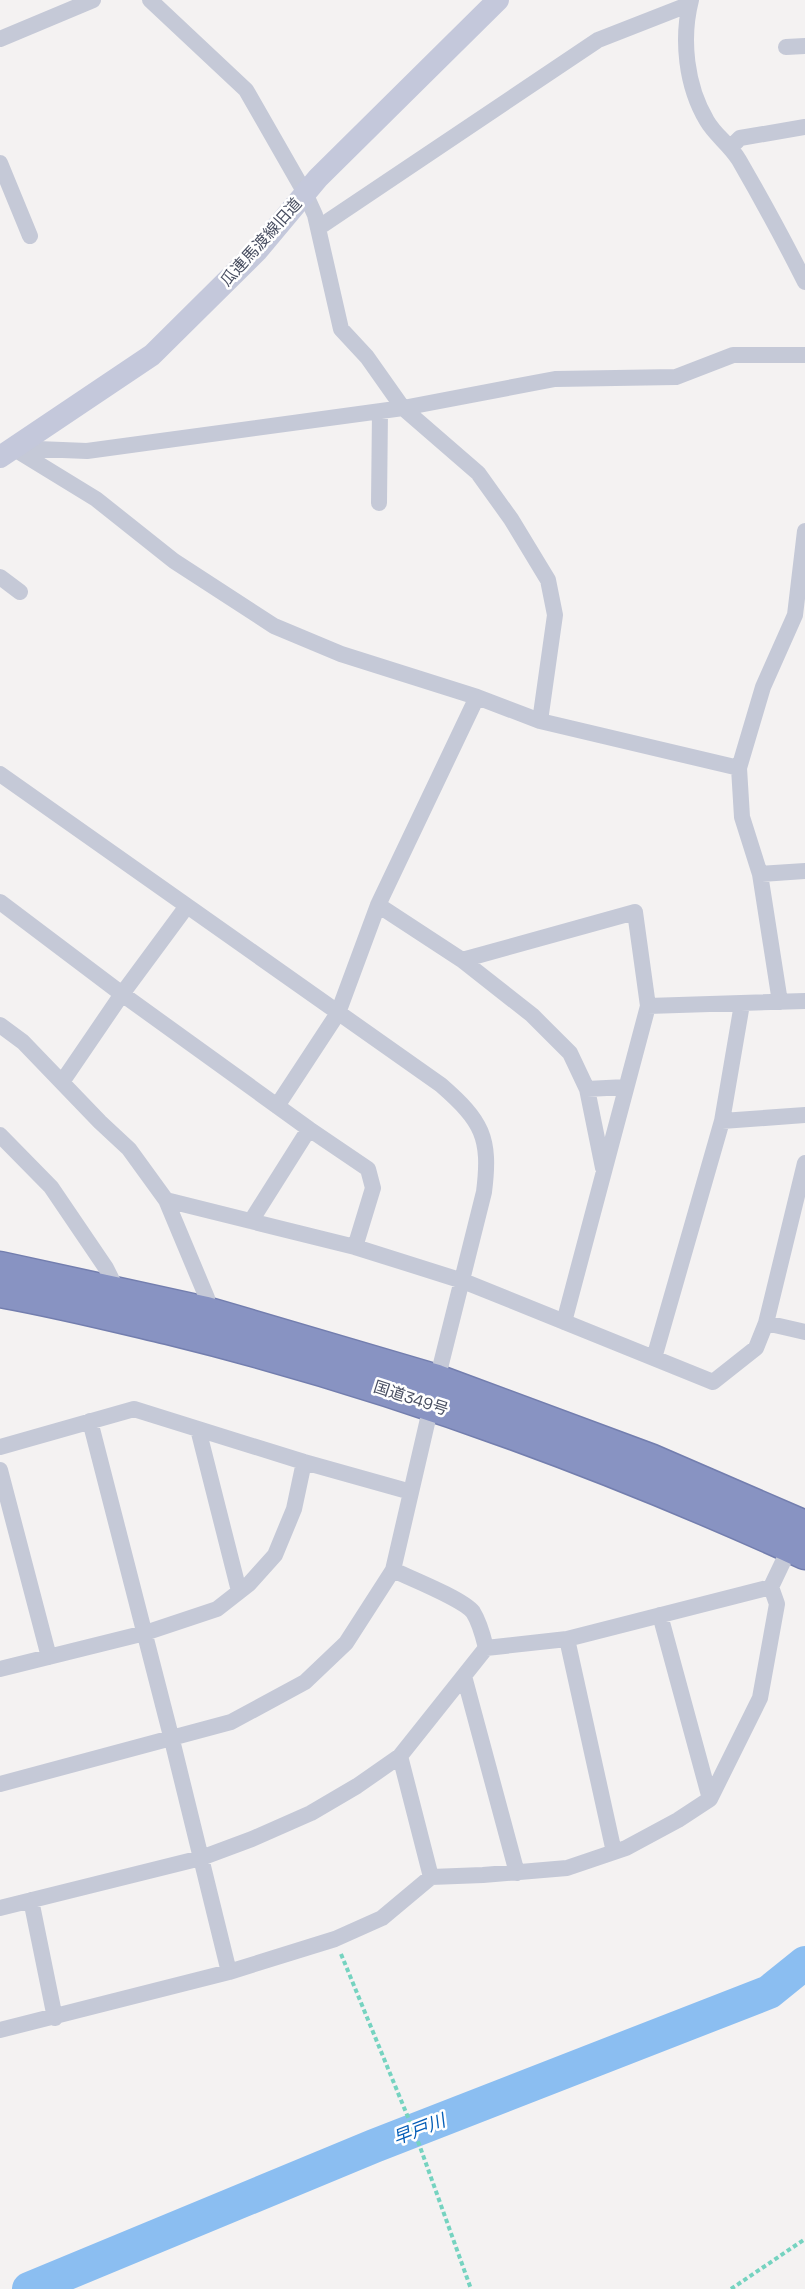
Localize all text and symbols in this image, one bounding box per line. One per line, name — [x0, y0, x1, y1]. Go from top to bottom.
street label: 瓜連馬渡線旧道 — [216, 193, 306, 291]
street label: 国道349号 — [371, 1376, 451, 1420]
water label: 早戸川 — [390, 2108, 450, 2149]

